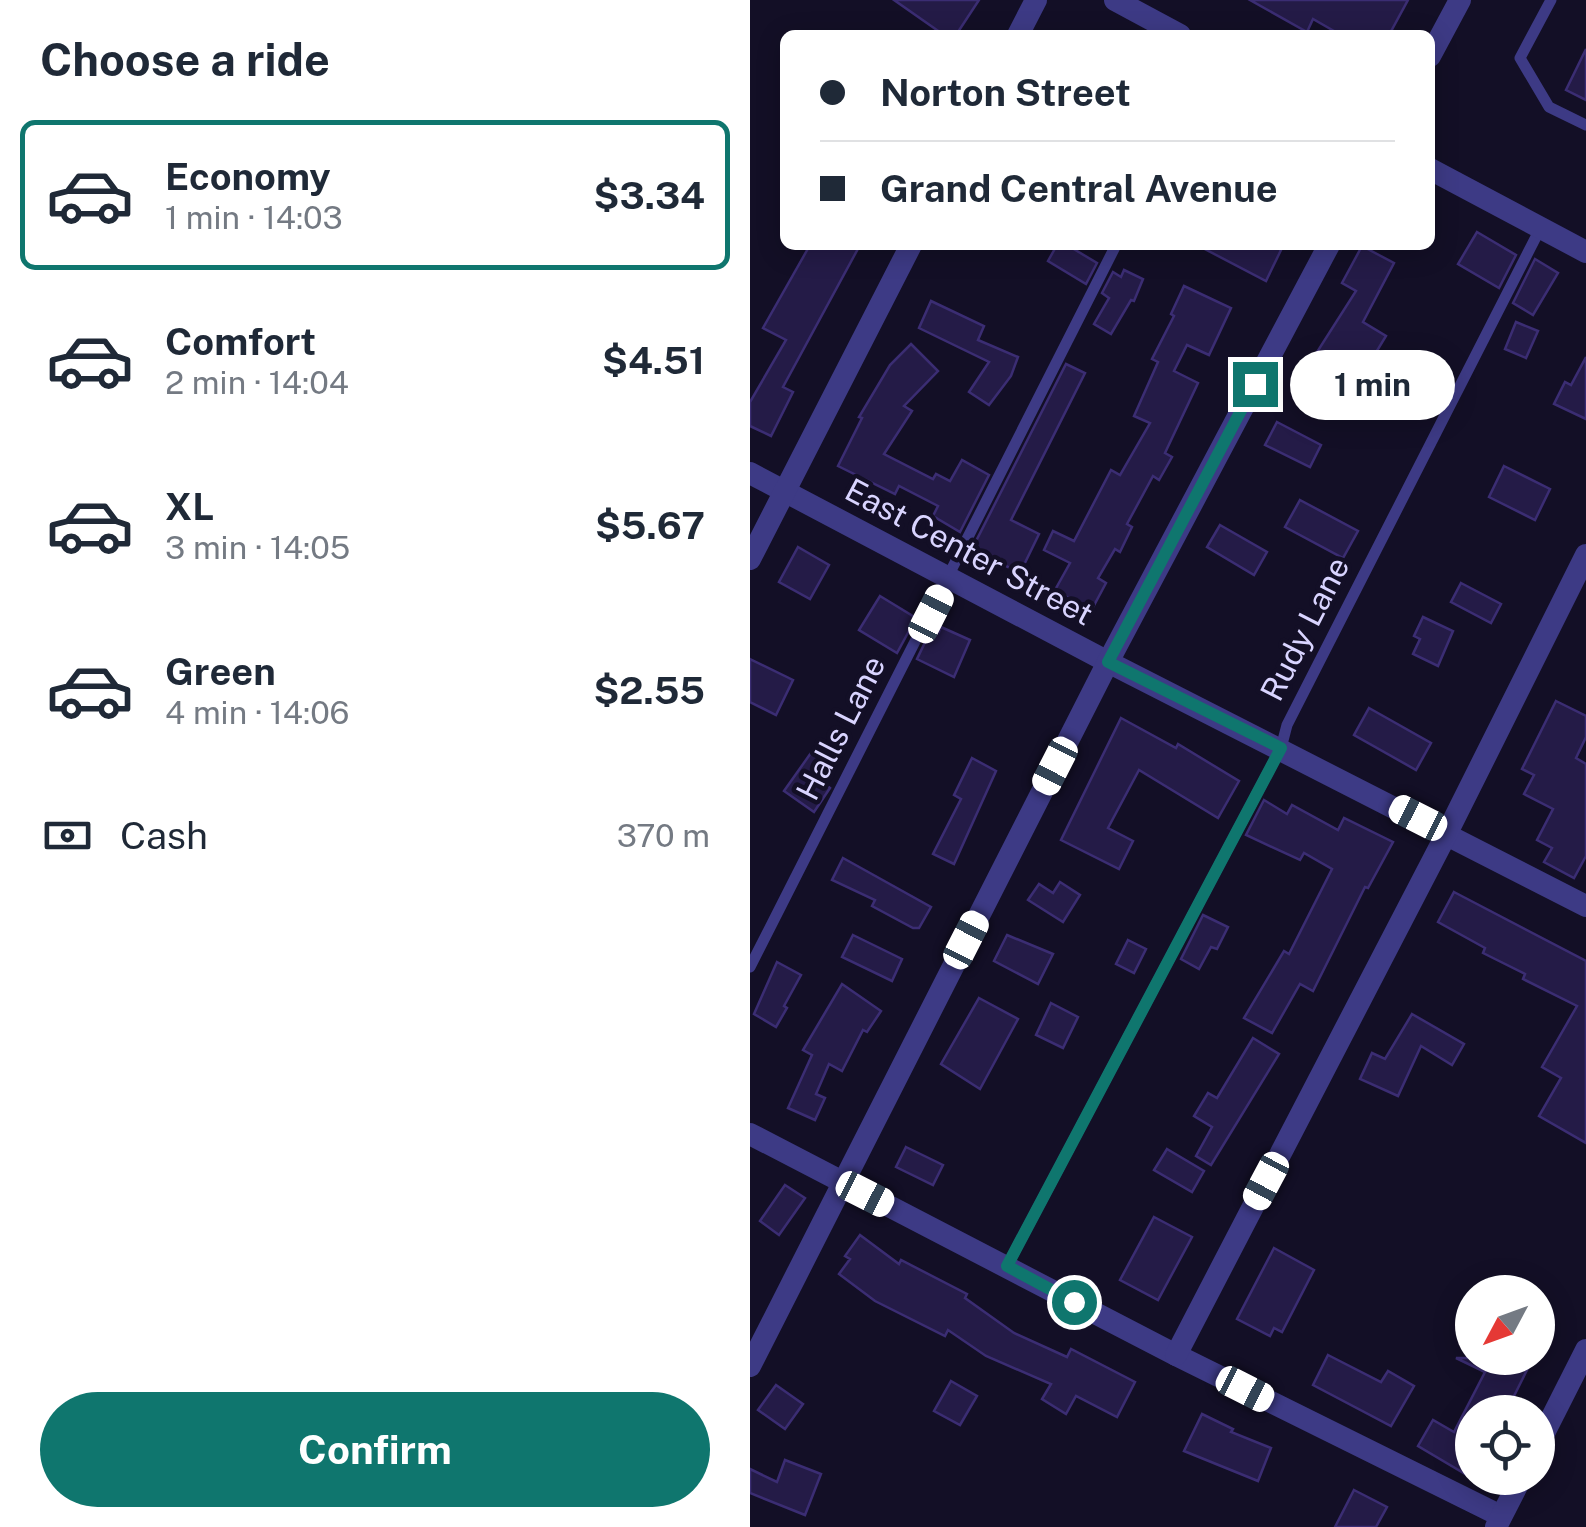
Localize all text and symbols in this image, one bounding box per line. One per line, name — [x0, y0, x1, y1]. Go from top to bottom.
text: Choose a ride — [40, 33, 330, 86]
text: Norton Street — [880, 70, 1131, 115]
icon: car — [45, 150, 135, 240]
text: Economy — [165, 154, 331, 199]
text: Grand Central Avenue — [880, 166, 1278, 211]
text: $3.34 — [594, 173, 705, 218]
text: 1 min · 14:03 — [165, 199, 343, 236]
icon: car — [45, 315, 135, 405]
text: Comfort — [165, 319, 316, 364]
text: $4.51 — [602, 338, 705, 383]
callout: 1 min — [1290, 349, 1455, 419]
route end — [1233, 362, 1278, 407]
text: 2 min · 14:04 — [165, 364, 349, 401]
text: 1 min — [1334, 366, 1411, 403]
street label: East Center Street — [839, 471, 1099, 632]
icon: car — [45, 480, 135, 570]
text: XL — [165, 484, 214, 529]
text: $5.67 — [595, 503, 705, 548]
text: 3 min · 14:05 — [165, 529, 350, 566]
street label: Rudy Lane — [1253, 551, 1356, 707]
car — [904, 580, 958, 648]
icon: car — [45, 645, 135, 735]
text: Green — [165, 649, 276, 694]
street label: Halls Lane — [789, 650, 893, 806]
text: $2.55 — [593, 668, 705, 713]
text: 4 min · 14:06 — [165, 694, 350, 731]
car — [1028, 732, 1082, 800]
car — [1384, 791, 1452, 845]
icon: cash — [40, 808, 95, 863]
text: Cash — [120, 813, 208, 858]
text: 370 m — [617, 817, 710, 854]
car — [939, 906, 993, 974]
car — [1239, 1147, 1293, 1215]
car — [831, 1167, 899, 1221]
north arrow — [1455, 1275, 1555, 1375]
map controls — [1455, 1275, 1555, 1495]
route start — [1052, 1280, 1097, 1325]
car — [1211, 1362, 1279, 1416]
button: Confirm — [40, 1392, 710, 1507]
button: locate — [1455, 1395, 1555, 1495]

